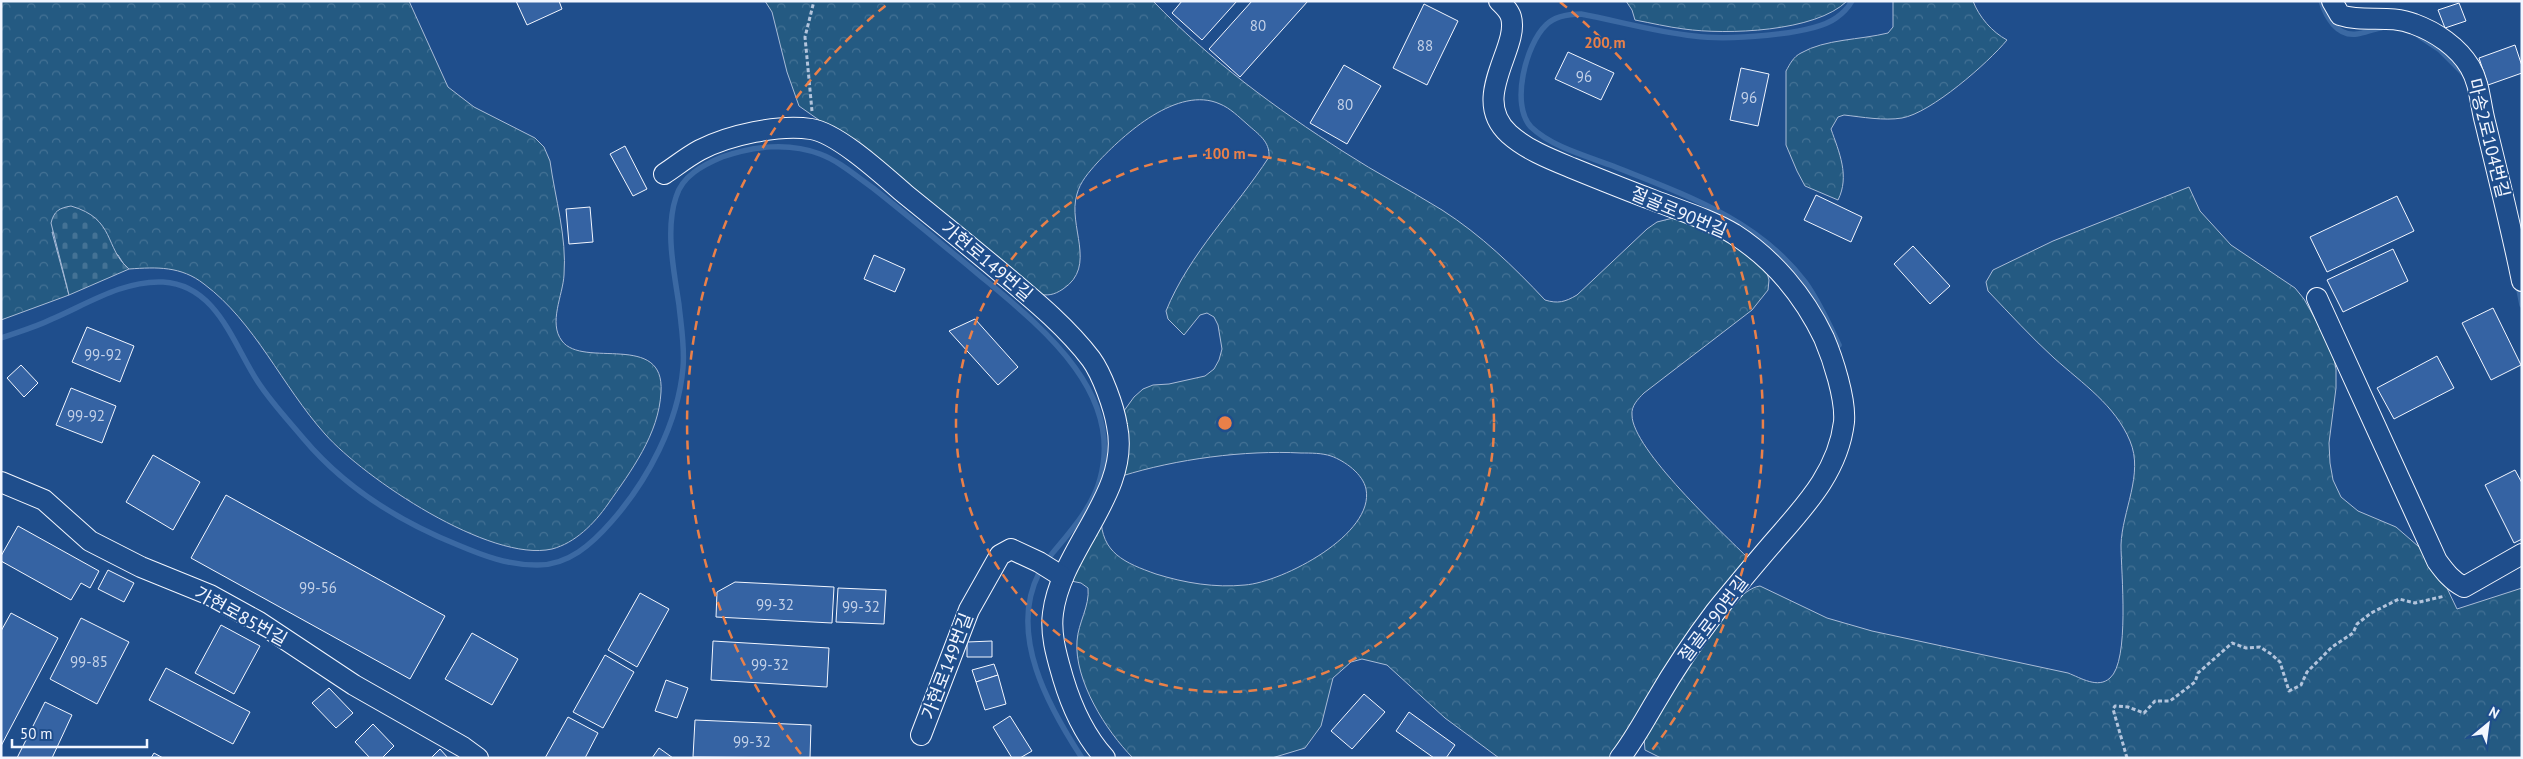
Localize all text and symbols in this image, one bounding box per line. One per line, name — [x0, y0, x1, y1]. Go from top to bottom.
house number: 80 — [1250, 16, 1266, 35]
text: 200 m — [1584, 33, 1626, 52]
house number: 88 — [1417, 36, 1433, 55]
house number: 96 — [1576, 67, 1592, 86]
street label: 마송2로104번길 — [2463, 76, 2515, 200]
house number: 96 — [1741, 88, 1757, 107]
house number: 80 — [1337, 95, 1353, 114]
text: 100 m — [1204, 144, 1246, 163]
street label: 절골로90번길 — [1627, 181, 1731, 243]
street label: 가현로149번길 — [937, 216, 1037, 306]
house number: 99-92 — [84, 345, 122, 364]
house number: 99-92 — [67, 406, 105, 425]
centre of rings — [1216, 414, 1234, 432]
street label: 절골로90번길 — [1673, 571, 1753, 667]
house number: 99-56 — [299, 578, 337, 597]
street label: 가현로85번길 — [191, 581, 291, 651]
house number: 99-32 — [756, 595, 794, 614]
house number: 99-32 — [842, 597, 880, 616]
street label: 가현로149번길 — [916, 609, 978, 723]
house number: 99-85 — [70, 652, 108, 671]
house number: 99-32 — [751, 655, 789, 674]
north arrow — [2463, 699, 2513, 749]
text: N — [2486, 703, 2503, 723]
scale bar — [12, 716, 148, 748]
text: 50 m — [20, 724, 53, 743]
house number: 99-32 — [733, 732, 771, 751]

